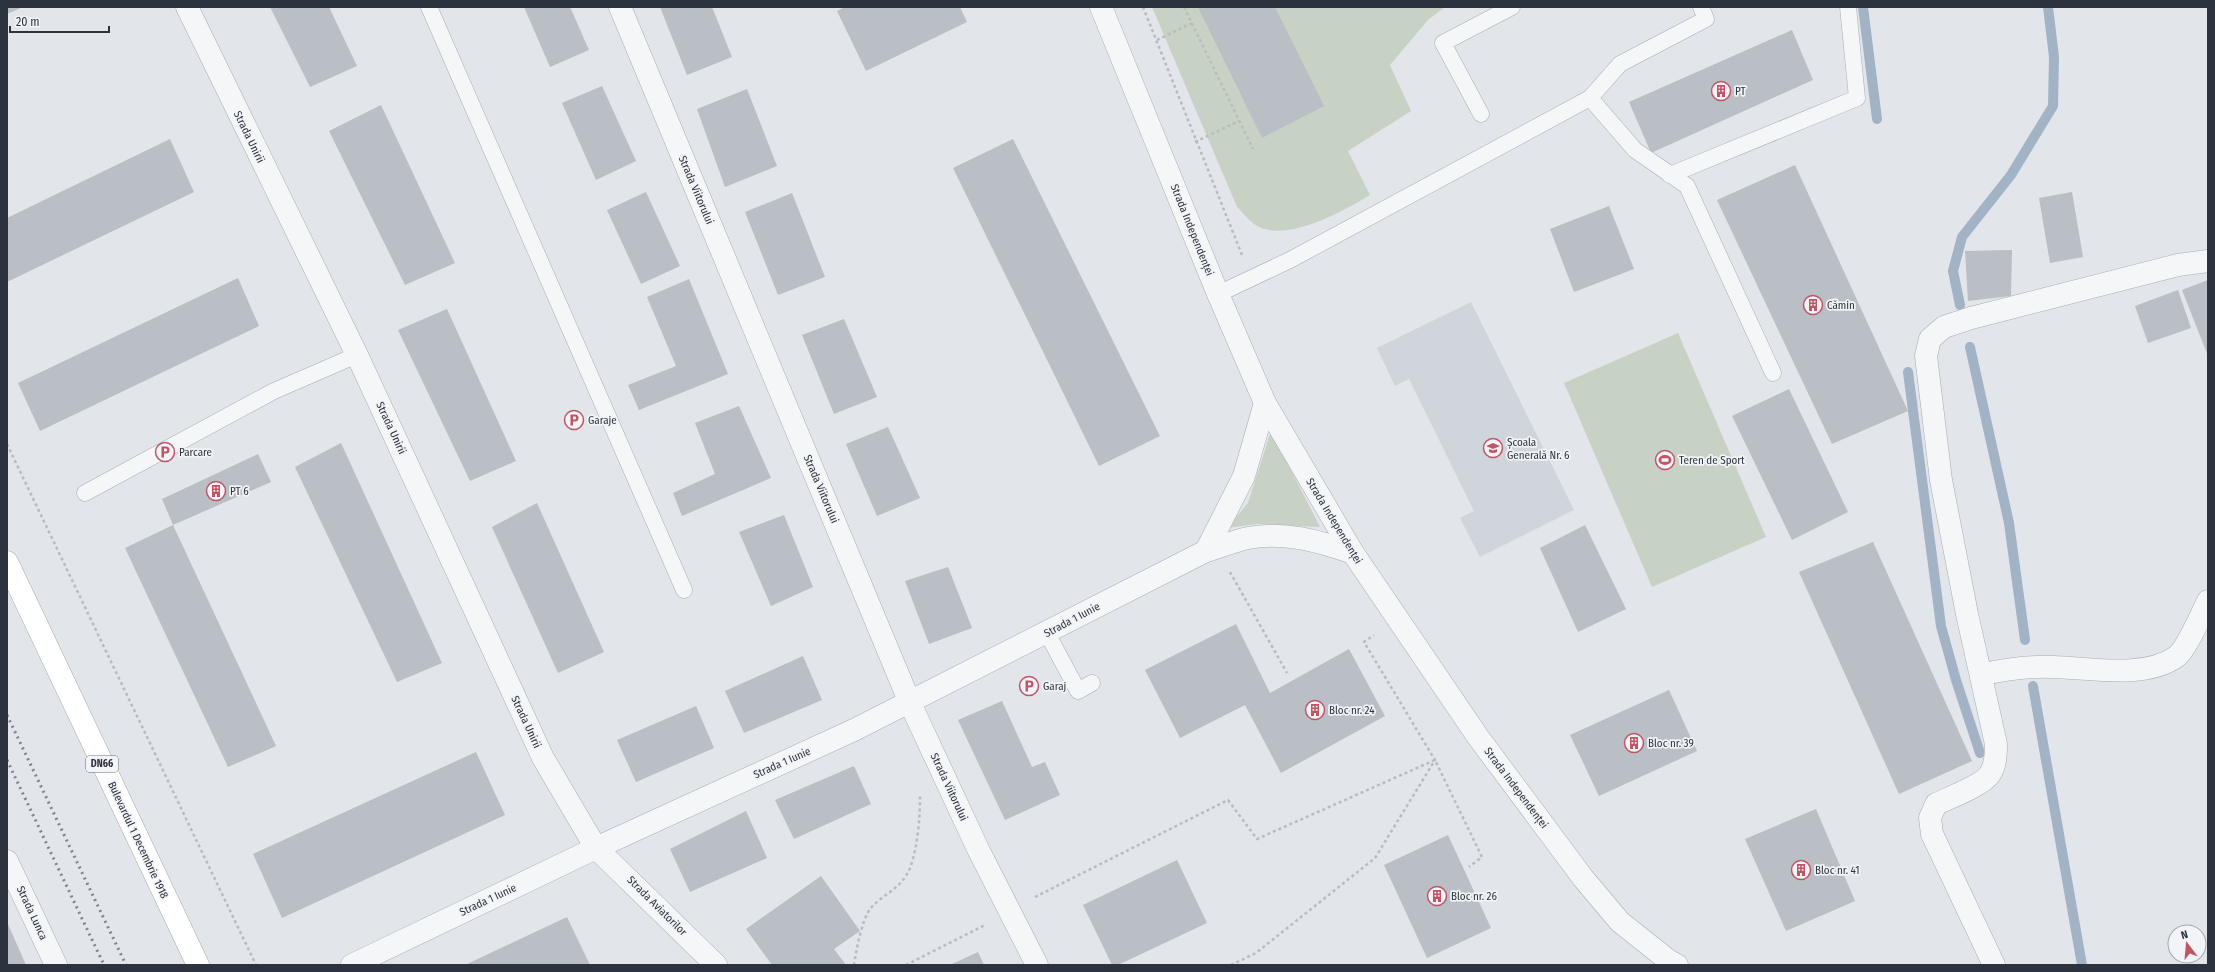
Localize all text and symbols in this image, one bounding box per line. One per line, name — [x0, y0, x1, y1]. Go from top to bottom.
scale bar — [10, 8, 109, 34]
text: 20 m — [16, 15, 40, 29]
building icon: PT — [1710, 80, 1732, 102]
place label: PT — [1735, 85, 1747, 98]
street label: Strada Unirii — [231, 109, 267, 165]
street label: Strada Viitorului — [676, 154, 716, 226]
street label: Strada Independenței — [1168, 182, 1216, 278]
building icon: Cămin — [1802, 294, 1824, 316]
place label: Cămin — [1827, 299, 1855, 312]
street label: Strada Unirii — [373, 400, 409, 456]
parking icon: Garaje — [563, 409, 585, 431]
place label: Garaje — [588, 414, 617, 427]
place label: Școala Generală Nr. 6 — [1507, 436, 1570, 462]
school or university icon: Școala Generală Nr. 6 — [1482, 437, 1504, 459]
parking icon: Parcare — [154, 441, 176, 463]
place label: Parcare — [179, 446, 212, 459]
sports icon: Teren de Sport — [1654, 449, 1676, 471]
street label: Strada Viitorului — [801, 453, 841, 525]
place label: Teren de Sport — [1679, 454, 1745, 467]
street label: Strada Independenței — [1303, 476, 1365, 566]
building icon: PT 6 — [205, 480, 227, 502]
place label: PT 6 — [230, 485, 249, 498]
street label: Strada 1 Iunie — [1042, 600, 1102, 640]
parking icon: Garaj — [1018, 675, 1040, 697]
place label: Garaj — [1043, 680, 1066, 693]
street label: Strada Unirii — [508, 694, 544, 750]
building icon: Bloc nr. 24 — [1304, 699, 1326, 721]
place label: Bloc nr. 24 — [1329, 704, 1375, 717]
building icon: Bloc nr. 39 — [1623, 732, 1645, 754]
place label: Bloc nr. 39 — [1648, 737, 1694, 750]
street label: Strada 1 Iunie — [751, 745, 813, 781]
street label: Strada Independenței — [1481, 745, 1551, 831]
street label: Strada Viitorului — [928, 751, 970, 823]
road number: DN66 — [86, 756, 118, 772]
street label: Bulevardul 1 Decembrie 1918 — [105, 779, 171, 901]
building icon: Bloc nr. 41 — [1790, 859, 1812, 881]
place label: Bloc nr. 41 — [1815, 864, 1860, 877]
street label: Strada Aviatorilor — [624, 873, 690, 939]
street label: Strada 1 Iunie — [457, 881, 519, 919]
street label: Strada Lunca — [14, 884, 50, 942]
building icon: Bloc nr. 26 — [1426, 885, 1448, 907]
place label: Bloc nr. 26 — [1451, 890, 1497, 903]
north arrow — [2167, 924, 2207, 964]
text: N — [2179, 928, 2189, 942]

